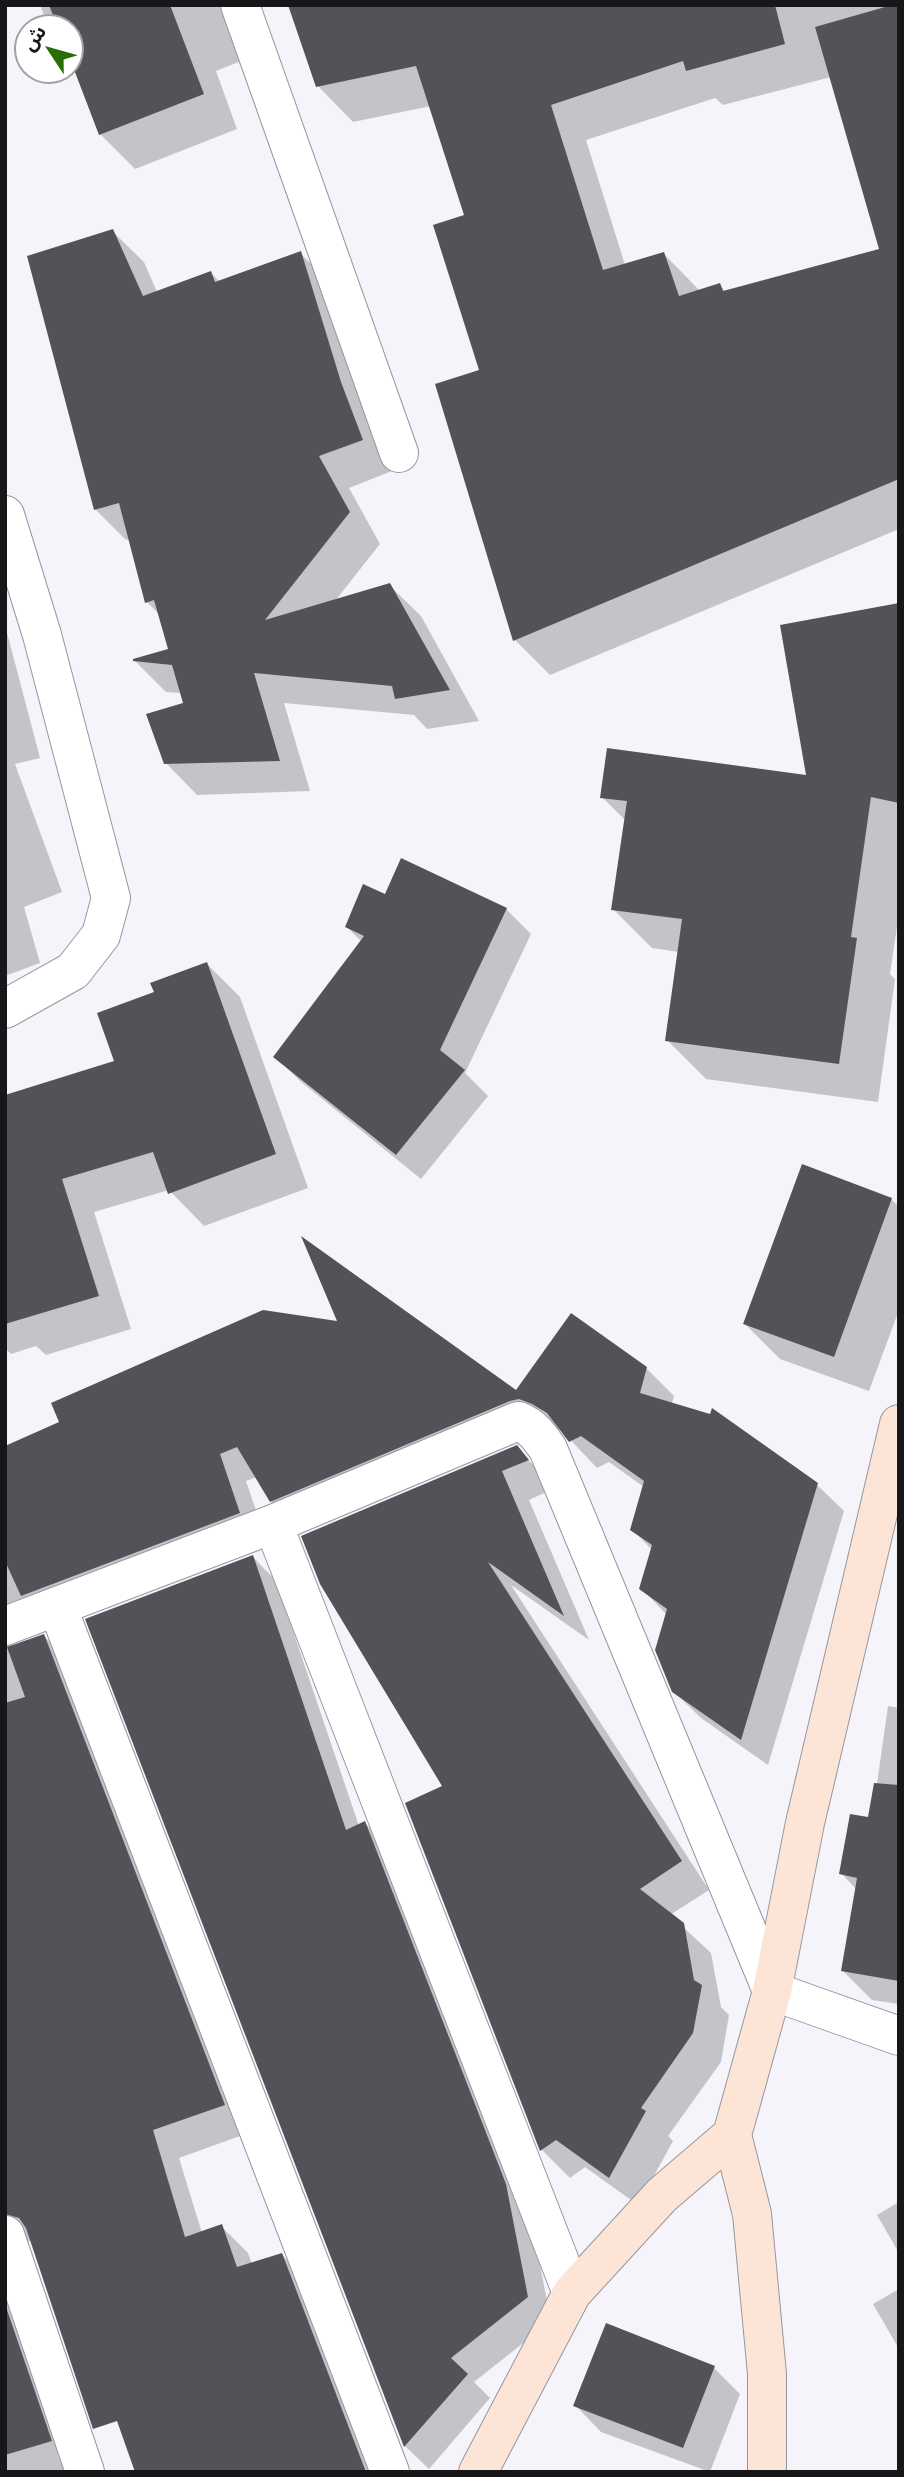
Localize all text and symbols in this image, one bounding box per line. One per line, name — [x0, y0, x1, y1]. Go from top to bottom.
north arrow — [14, 14, 84, 84]
text: ش — [17, 21, 50, 55]

